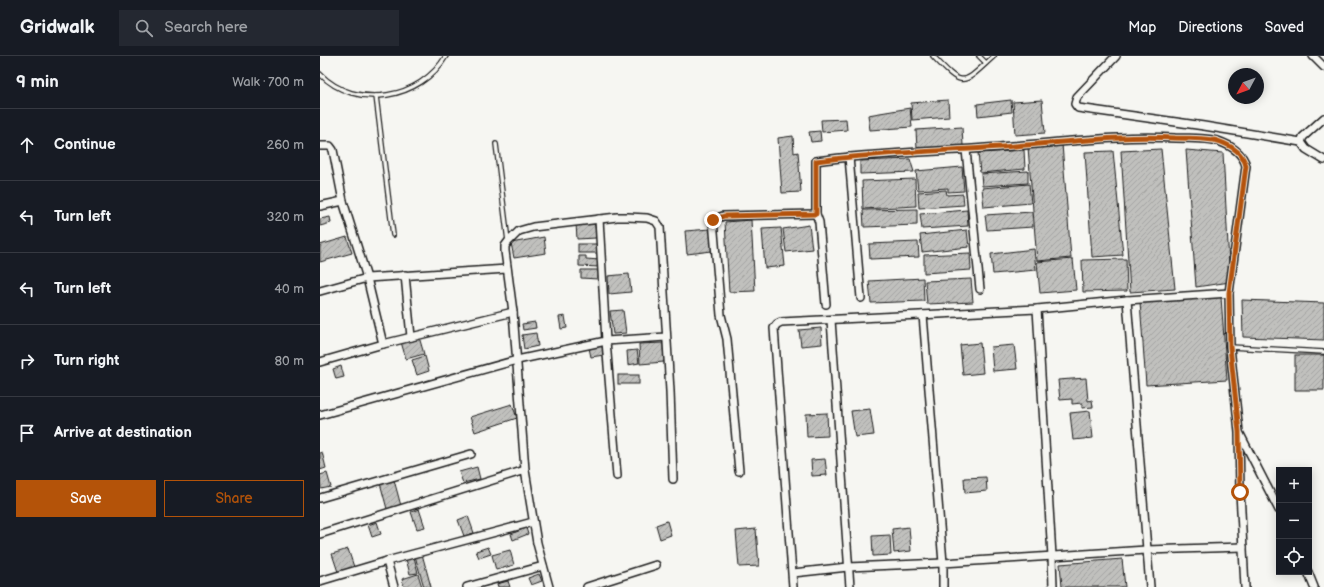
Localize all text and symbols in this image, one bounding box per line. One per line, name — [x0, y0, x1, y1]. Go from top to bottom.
search box — [119, 10, 399, 46]
text: Gridwalk — [20, 16, 95, 39]
icon: search — [133, 17, 155, 39]
text: Search here — [165, 18, 248, 37]
text: Map — [1128, 19, 1156, 36]
text: Directions — [1178, 19, 1243, 36]
text: Saved — [1265, 19, 1304, 36]
north arrow — [1228, 68, 1264, 104]
text: 9 min — [16, 72, 59, 92]
text: Walk · 700 m — [232, 74, 304, 90]
icon: ahead — [16, 134, 38, 156]
text: Continue — [54, 135, 116, 154]
text: 260 m — [266, 137, 304, 153]
icon: left — [16, 206, 38, 228]
text: Turn left — [54, 207, 111, 226]
text: 320 m — [266, 209, 304, 225]
route end — [704, 211, 722, 229]
icon: left — [16, 278, 38, 300]
text: Turn left — [54, 279, 111, 298]
text: 40 m — [274, 281, 304, 297]
icon: right — [16, 350, 38, 372]
text: Turn right — [54, 351, 119, 370]
text: 80 m — [275, 353, 304, 369]
icon: arrive — [16, 422, 38, 444]
text: Arrive at destination — [54, 423, 192, 442]
map controls — [1276, 467, 1312, 575]
button: + — [1276, 467, 1312, 503]
button: Save — [16, 480, 156, 517]
button: Share — [164, 480, 304, 517]
route start — [1231, 483, 1249, 501]
button: − — [1276, 503, 1312, 539]
button: locate — [1276, 539, 1312, 575]

